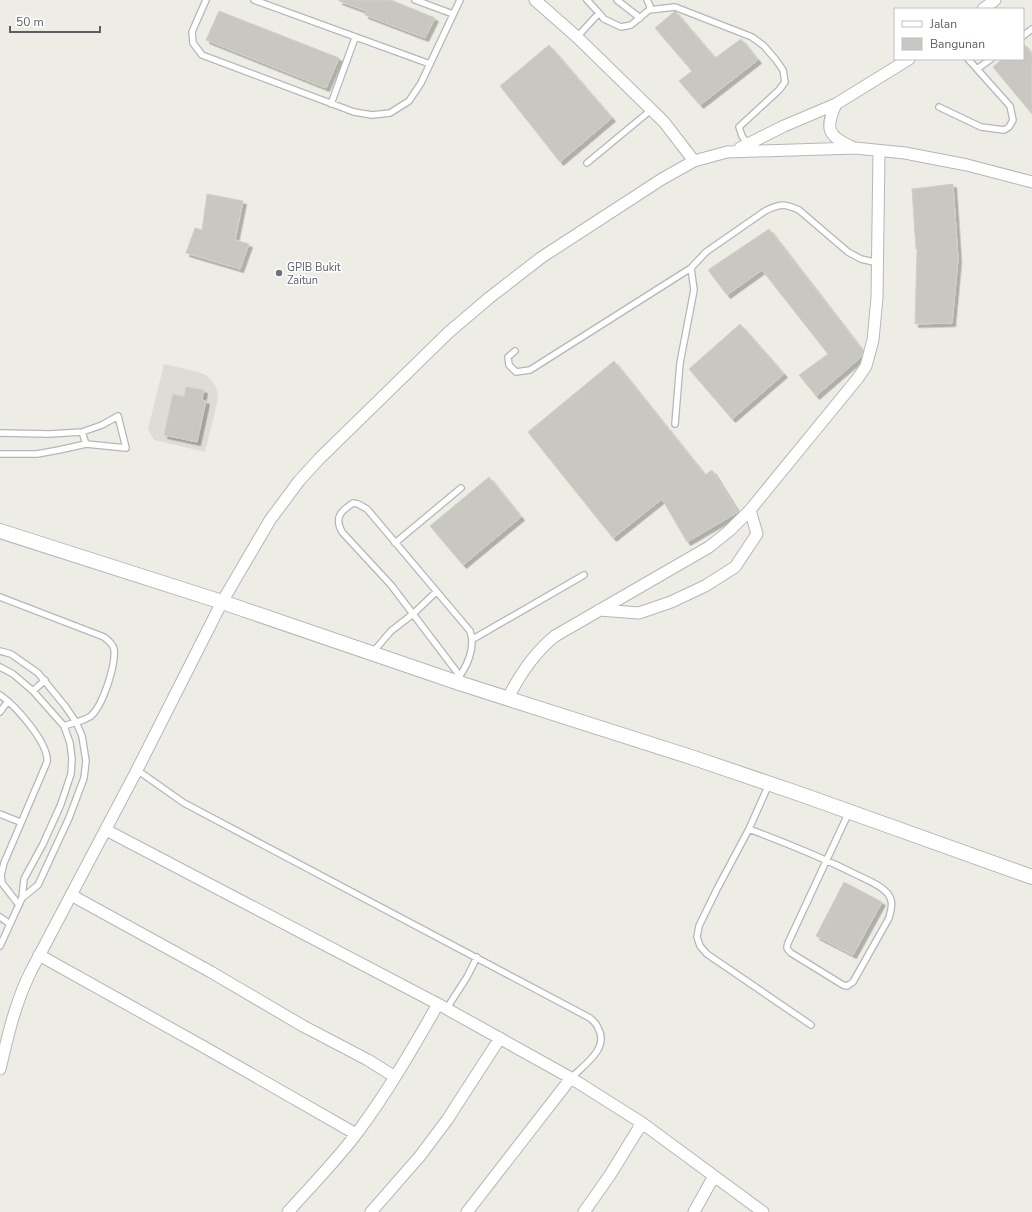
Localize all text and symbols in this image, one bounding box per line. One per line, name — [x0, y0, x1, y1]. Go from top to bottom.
scale bar — [10, 8, 100, 34]
legend — [894, 8, 1024, 60]
text: 50 m — [16, 14, 44, 30]
text: Jalan — [929, 16, 957, 32]
text: Bangunan — [930, 36, 985, 52]
place label: GPIB Bukit Zaitun — [287, 260, 341, 288]
marker: GPIB Bukit Zaitun — [274, 268, 284, 278]

